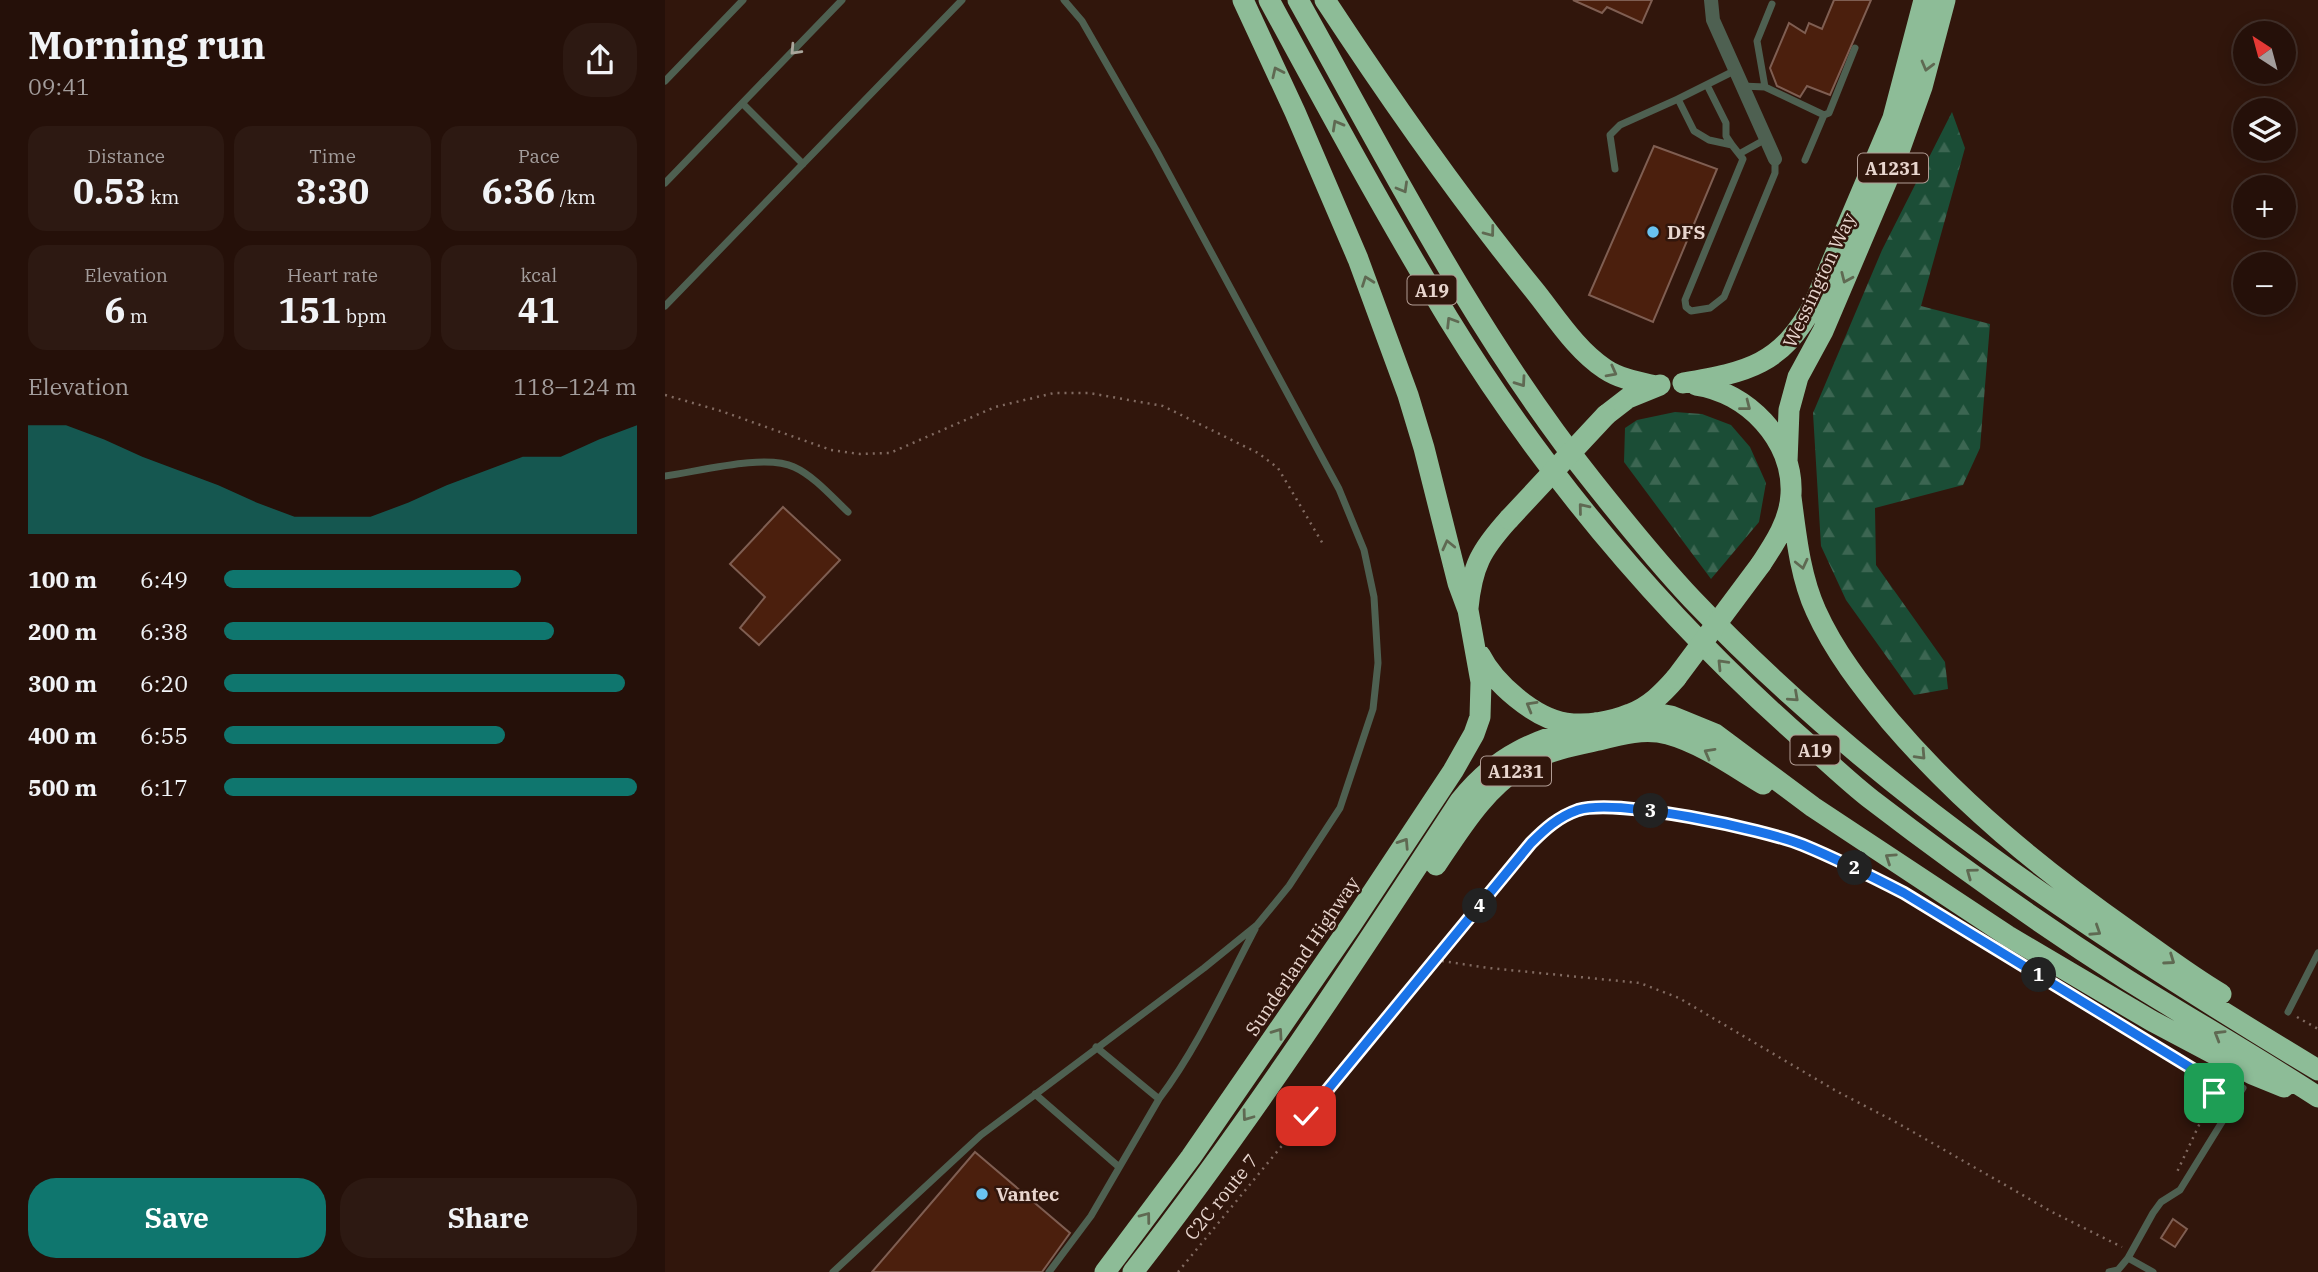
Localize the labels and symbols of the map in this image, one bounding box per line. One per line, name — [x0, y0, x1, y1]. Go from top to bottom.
north arrow — [2233, 21, 2296, 84]
one-way arrow — [790, 41, 803, 54]
one-way arrow — [1921, 60, 1936, 72]
one-way arrow — [1271, 67, 1285, 79]
one-way arrow — [1332, 120, 1345, 133]
road number: A1231 — [1858, 154, 1928, 182]
one-way arrow — [1395, 181, 1408, 193]
street label: Wessington Way — [1777, 208, 1861, 351]
place label: DFS — [1667, 220, 1705, 244]
marker: DFS — [1645, 224, 1661, 240]
one-way arrow — [1481, 225, 1494, 237]
one-way arrow — [1840, 271, 1854, 283]
one-way arrow — [1361, 275, 1375, 287]
road number: A19 — [1407, 276, 1457, 304]
one-way arrow — [1447, 317, 1460, 330]
one-way arrow — [1605, 363, 1617, 377]
one-way arrow — [1513, 374, 1525, 387]
one-way arrow — [1739, 397, 1751, 410]
one-way arrow — [1579, 503, 1591, 516]
one-way arrow — [1442, 539, 1457, 551]
one-way arrow — [1794, 558, 1809, 570]
one-way arrow — [1718, 659, 1731, 672]
one-way arrow — [1785, 689, 1798, 701]
one-way arrow — [1525, 701, 1538, 714]
road number: A19 — [1791, 736, 1839, 764]
one-way arrow — [1913, 747, 1925, 760]
one-way arrow — [1704, 748, 1716, 761]
road number: A1231 — [1481, 756, 1551, 786]
pin: 3 — [1633, 794, 1669, 828]
one-way arrow — [1396, 838, 1408, 851]
pin: 2 — [1837, 850, 1873, 886]
one-way arrow — [1885, 854, 1898, 867]
one-way arrow — [1966, 869, 1979, 881]
street label: Sunderland Highway — [1240, 871, 1365, 1040]
pin: 4 — [1463, 888, 1497, 923]
one-way arrow — [2088, 922, 2101, 935]
one-way arrow — [2162, 952, 2175, 964]
pin: 1 — [2021, 958, 2057, 992]
one-way arrow — [1270, 1028, 1282, 1041]
one-way arrow — [2213, 1030, 2226, 1043]
pin — [2184, 1063, 2244, 1123]
pin — [1276, 1086, 1336, 1146]
one-way arrow — [1243, 1108, 1255, 1121]
street label: C2C route 7 — [1179, 1149, 1263, 1245]
place label: Vantec — [996, 1182, 1059, 1206]
marker: Vantec — [974, 1186, 990, 1202]
one-way arrow — [1137, 1213, 1150, 1225]

